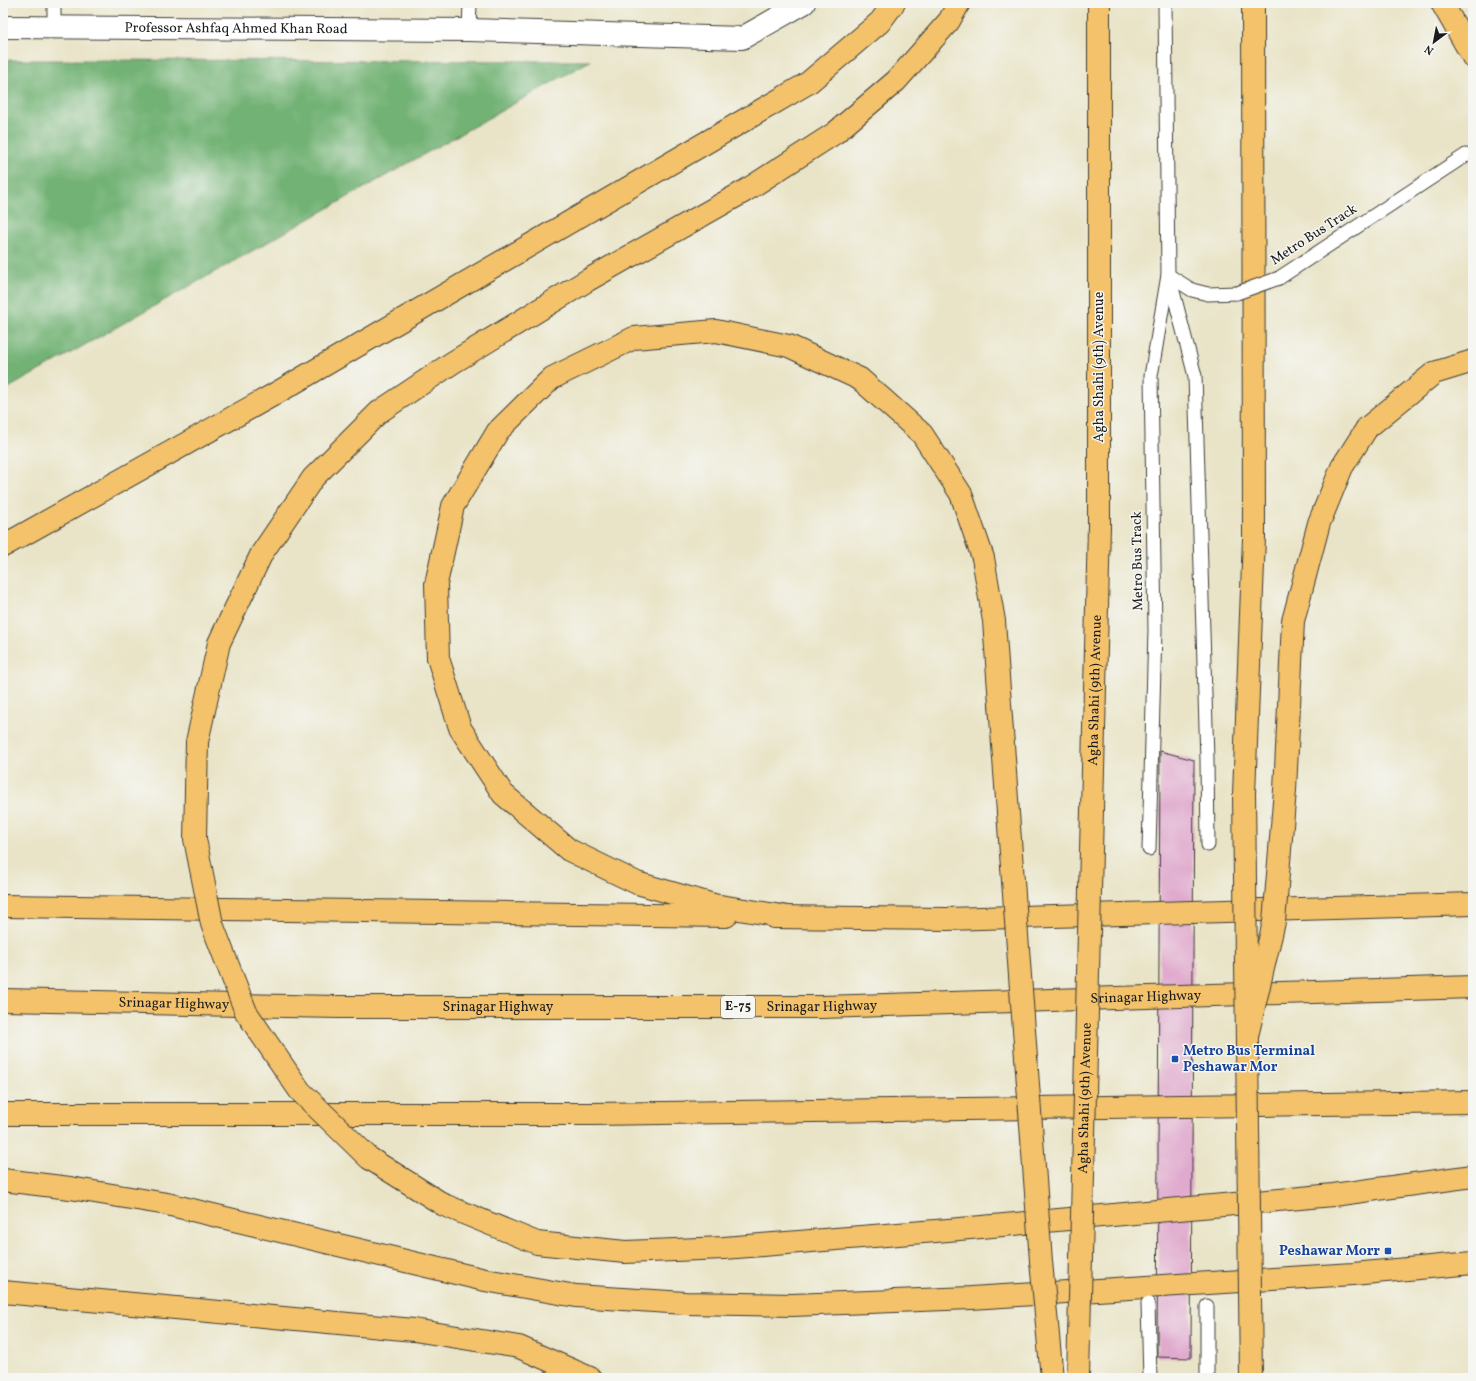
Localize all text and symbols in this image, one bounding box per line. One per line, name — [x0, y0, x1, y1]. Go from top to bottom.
street label: Professor Ashfaq Ahmed Khan Road — [124, 18, 348, 39]
north arrow — [1414, 22, 1454, 62]
text: N — [1422, 41, 1437, 58]
street label: Metro Bus Track — [1267, 200, 1361, 270]
street label: Agha Shahi (9th) Avenue — [1090, 291, 1109, 442]
street label: Metro Bus Track — [1128, 511, 1148, 611]
street label: Agha Shahi (9th) Avenue — [1084, 614, 1106, 766]
street label: Srinagar Highway — [1090, 986, 1202, 1008]
street label: Srinagar Highway — [118, 993, 230, 1014]
road number: E-75 — [721, 996, 755, 1018]
street label: Srinagar Highway — [767, 996, 878, 1017]
street label: Srinagar Highway — [443, 998, 554, 1017]
street label: Agha Shahi (9th) Avenue — [1074, 1022, 1096, 1174]
place label: Metro Bus Terminal Peshawar Mor — [1183, 1042, 1315, 1077]
marker: Metro Bus Terminal Peshawar Mor — [1170, 1054, 1180, 1064]
place label: Peshawar Morr — [1279, 1242, 1380, 1261]
marker: Peshawar Morr — [1383, 1246, 1393, 1256]

